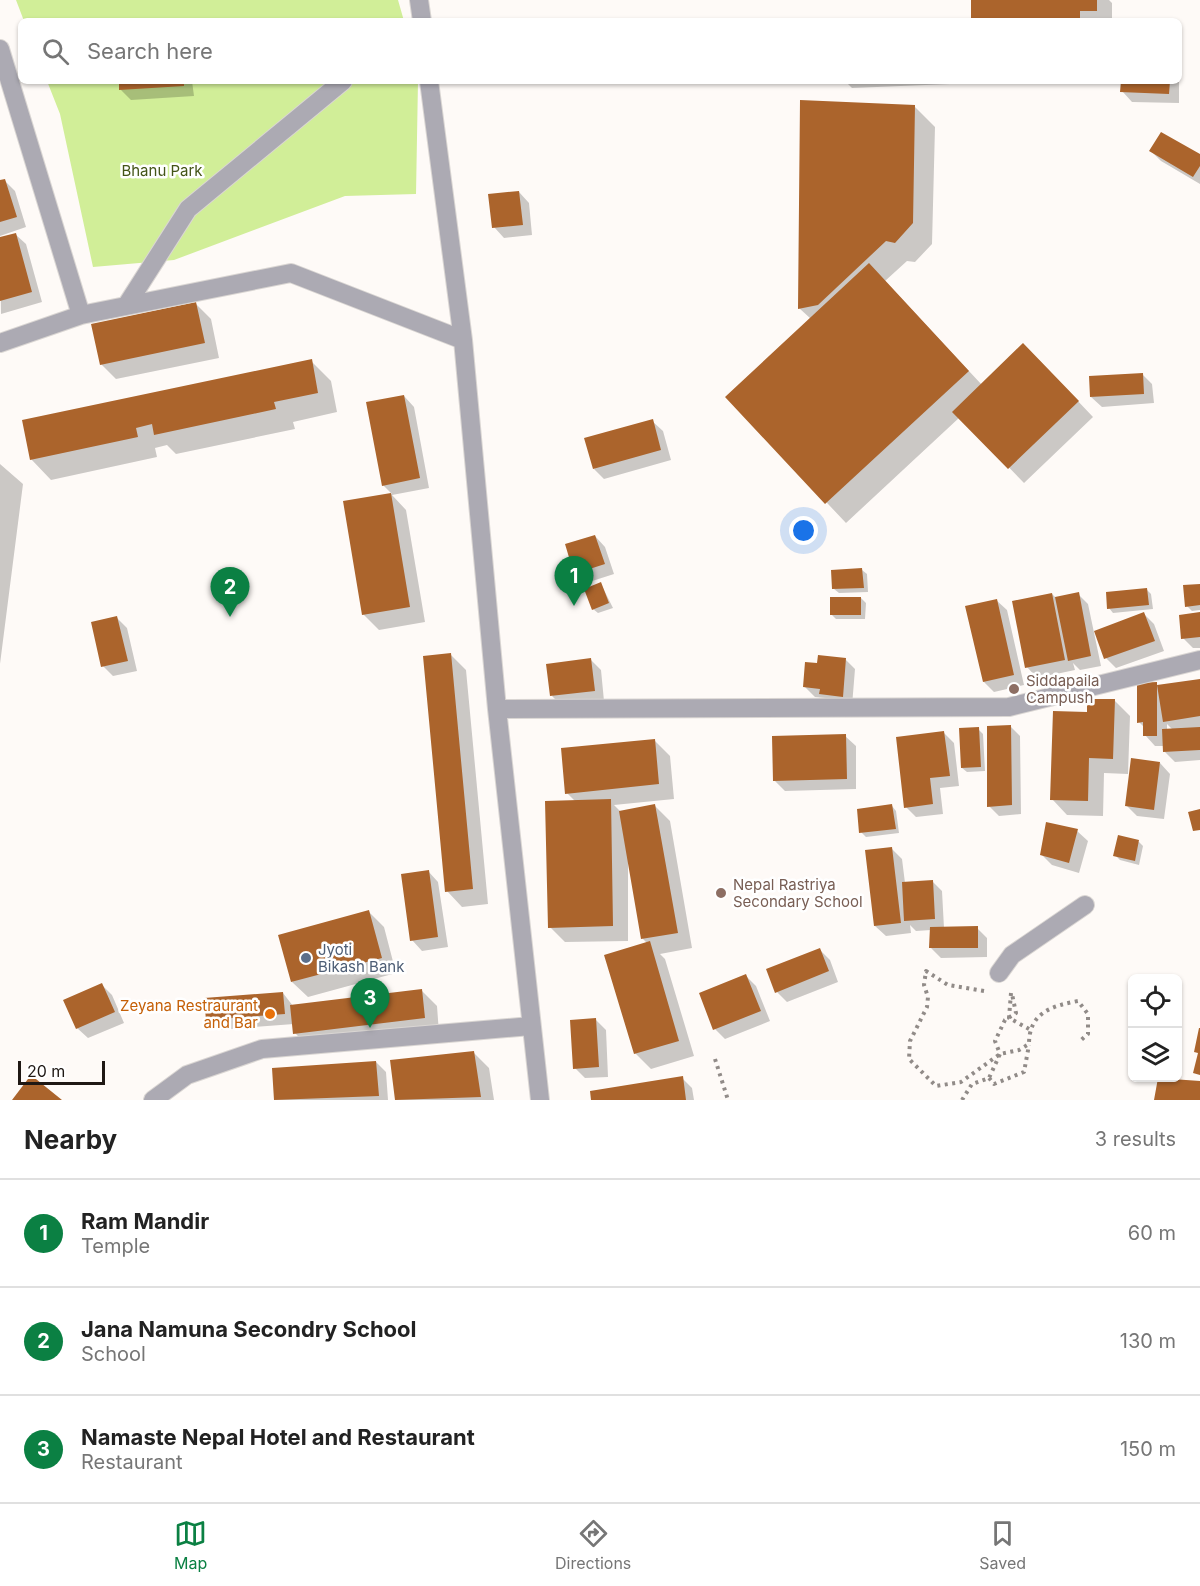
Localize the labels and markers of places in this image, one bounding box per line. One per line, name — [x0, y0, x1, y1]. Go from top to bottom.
pin: 1 — [554, 556, 594, 606]
pin: 2 — [210, 568, 250, 617]
place label: Siddapaila Campush — [1026, 671, 1100, 707]
marker: Siddapaila Campush — [1007, 682, 1021, 696]
place label: Nepal Rastriya Secondary School — [733, 875, 863, 911]
marker: Nepal Rastriya Secondary School — [714, 886, 728, 900]
place label: Jyoti Bikash Bank — [318, 940, 405, 976]
marker: Jyoti Bikash Bank — [299, 951, 313, 965]
pin: 3 — [350, 978, 389, 1028]
place label: Zeyana Restraurant and Bar — [120, 996, 258, 1032]
marker: Zeyana Restraurant and Bar — [263, 1007, 277, 1021]

